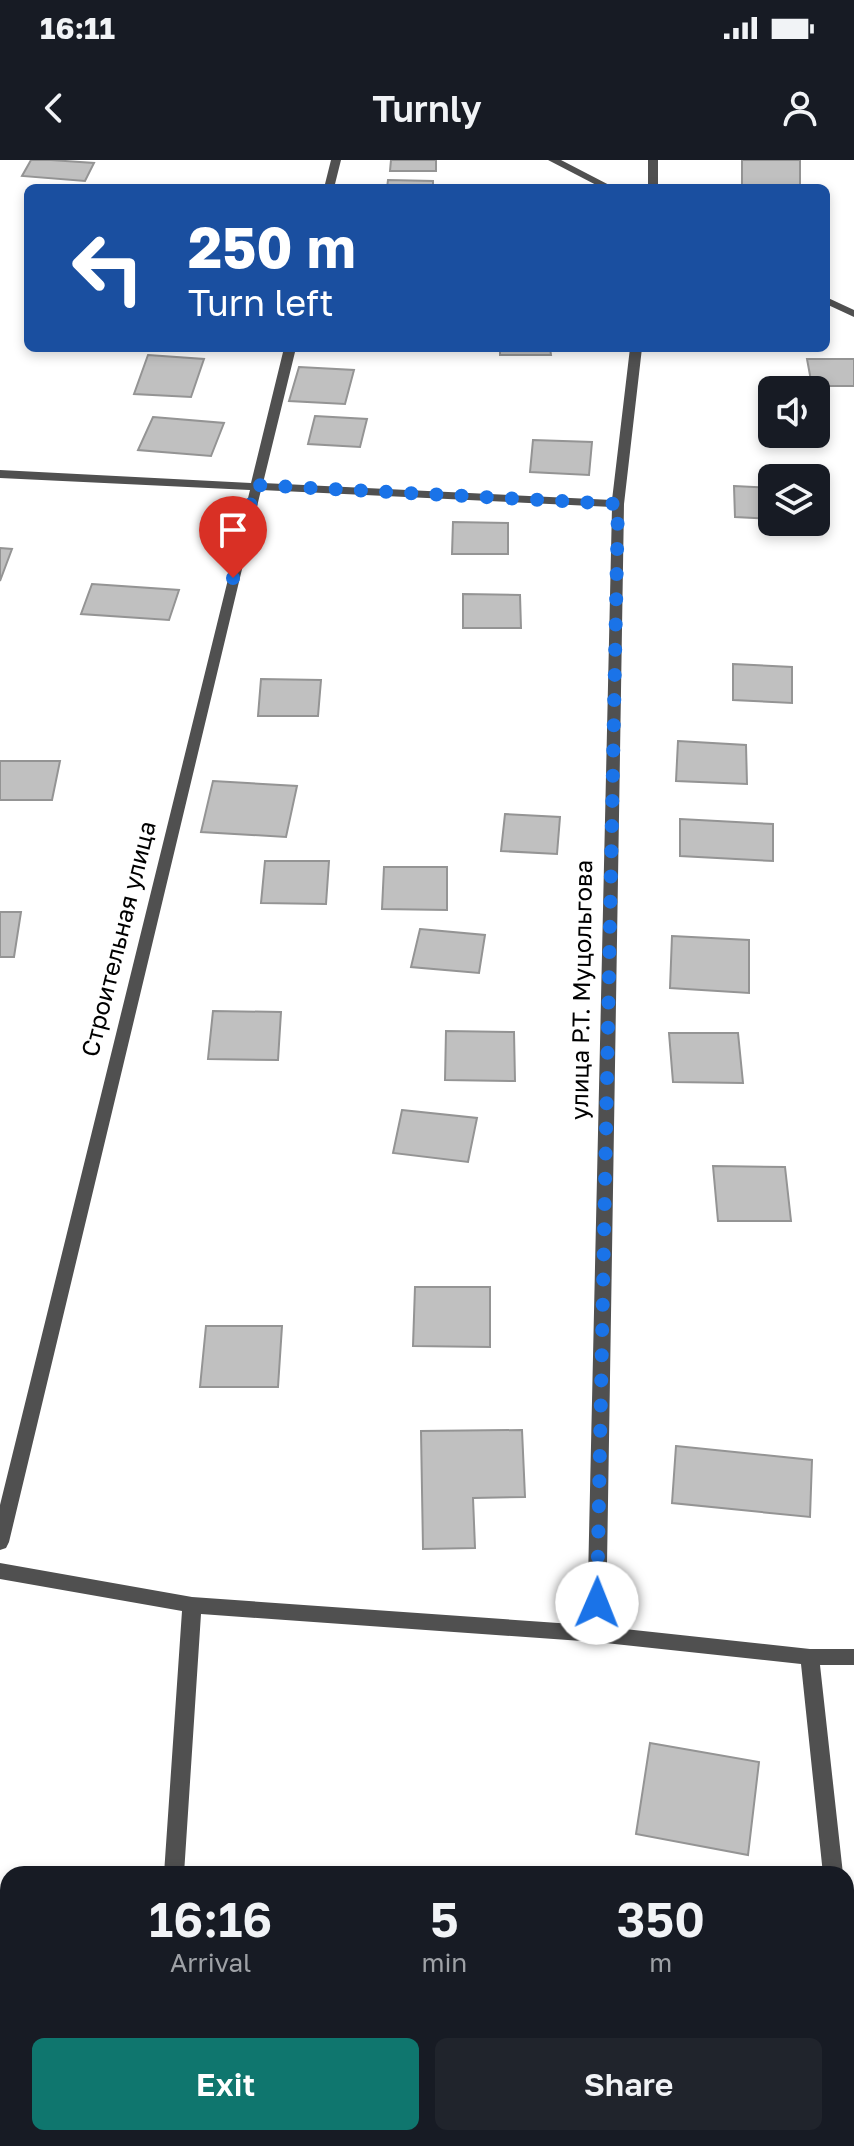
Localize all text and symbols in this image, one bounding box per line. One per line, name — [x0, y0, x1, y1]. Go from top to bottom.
text: 16:11 — [40, 10, 115, 46]
icon: back — [32, 86, 76, 130]
icon: person — [778, 86, 822, 130]
text: Turnly — [372, 87, 482, 130]
text: 250 m — [188, 213, 356, 280]
icon: left — [56, 216, 160, 320]
text: Turn left — [188, 281, 334, 324]
map controls — [758, 376, 830, 536]
button: sound — [758, 376, 830, 448]
button: layers — [758, 464, 830, 536]
pin — [199, 496, 267, 578]
icon: arrive — [211, 508, 255, 552]
street label: Строительная улица — [74, 818, 161, 1060]
street label: улица Р.Т. Муцольгова — [564, 860, 597, 1120]
position arrow — [555, 1561, 639, 1645]
text: 16:16 — [149, 1890, 272, 1948]
text: 5 — [430, 1890, 459, 1948]
text: 350 — [616, 1890, 705, 1948]
text: Arrival — [170, 1947, 251, 1978]
text: min — [421, 1947, 467, 1978]
text: m — [649, 1947, 672, 1978]
button: Exit — [32, 2038, 419, 2130]
button: Share — [435, 2038, 822, 2130]

